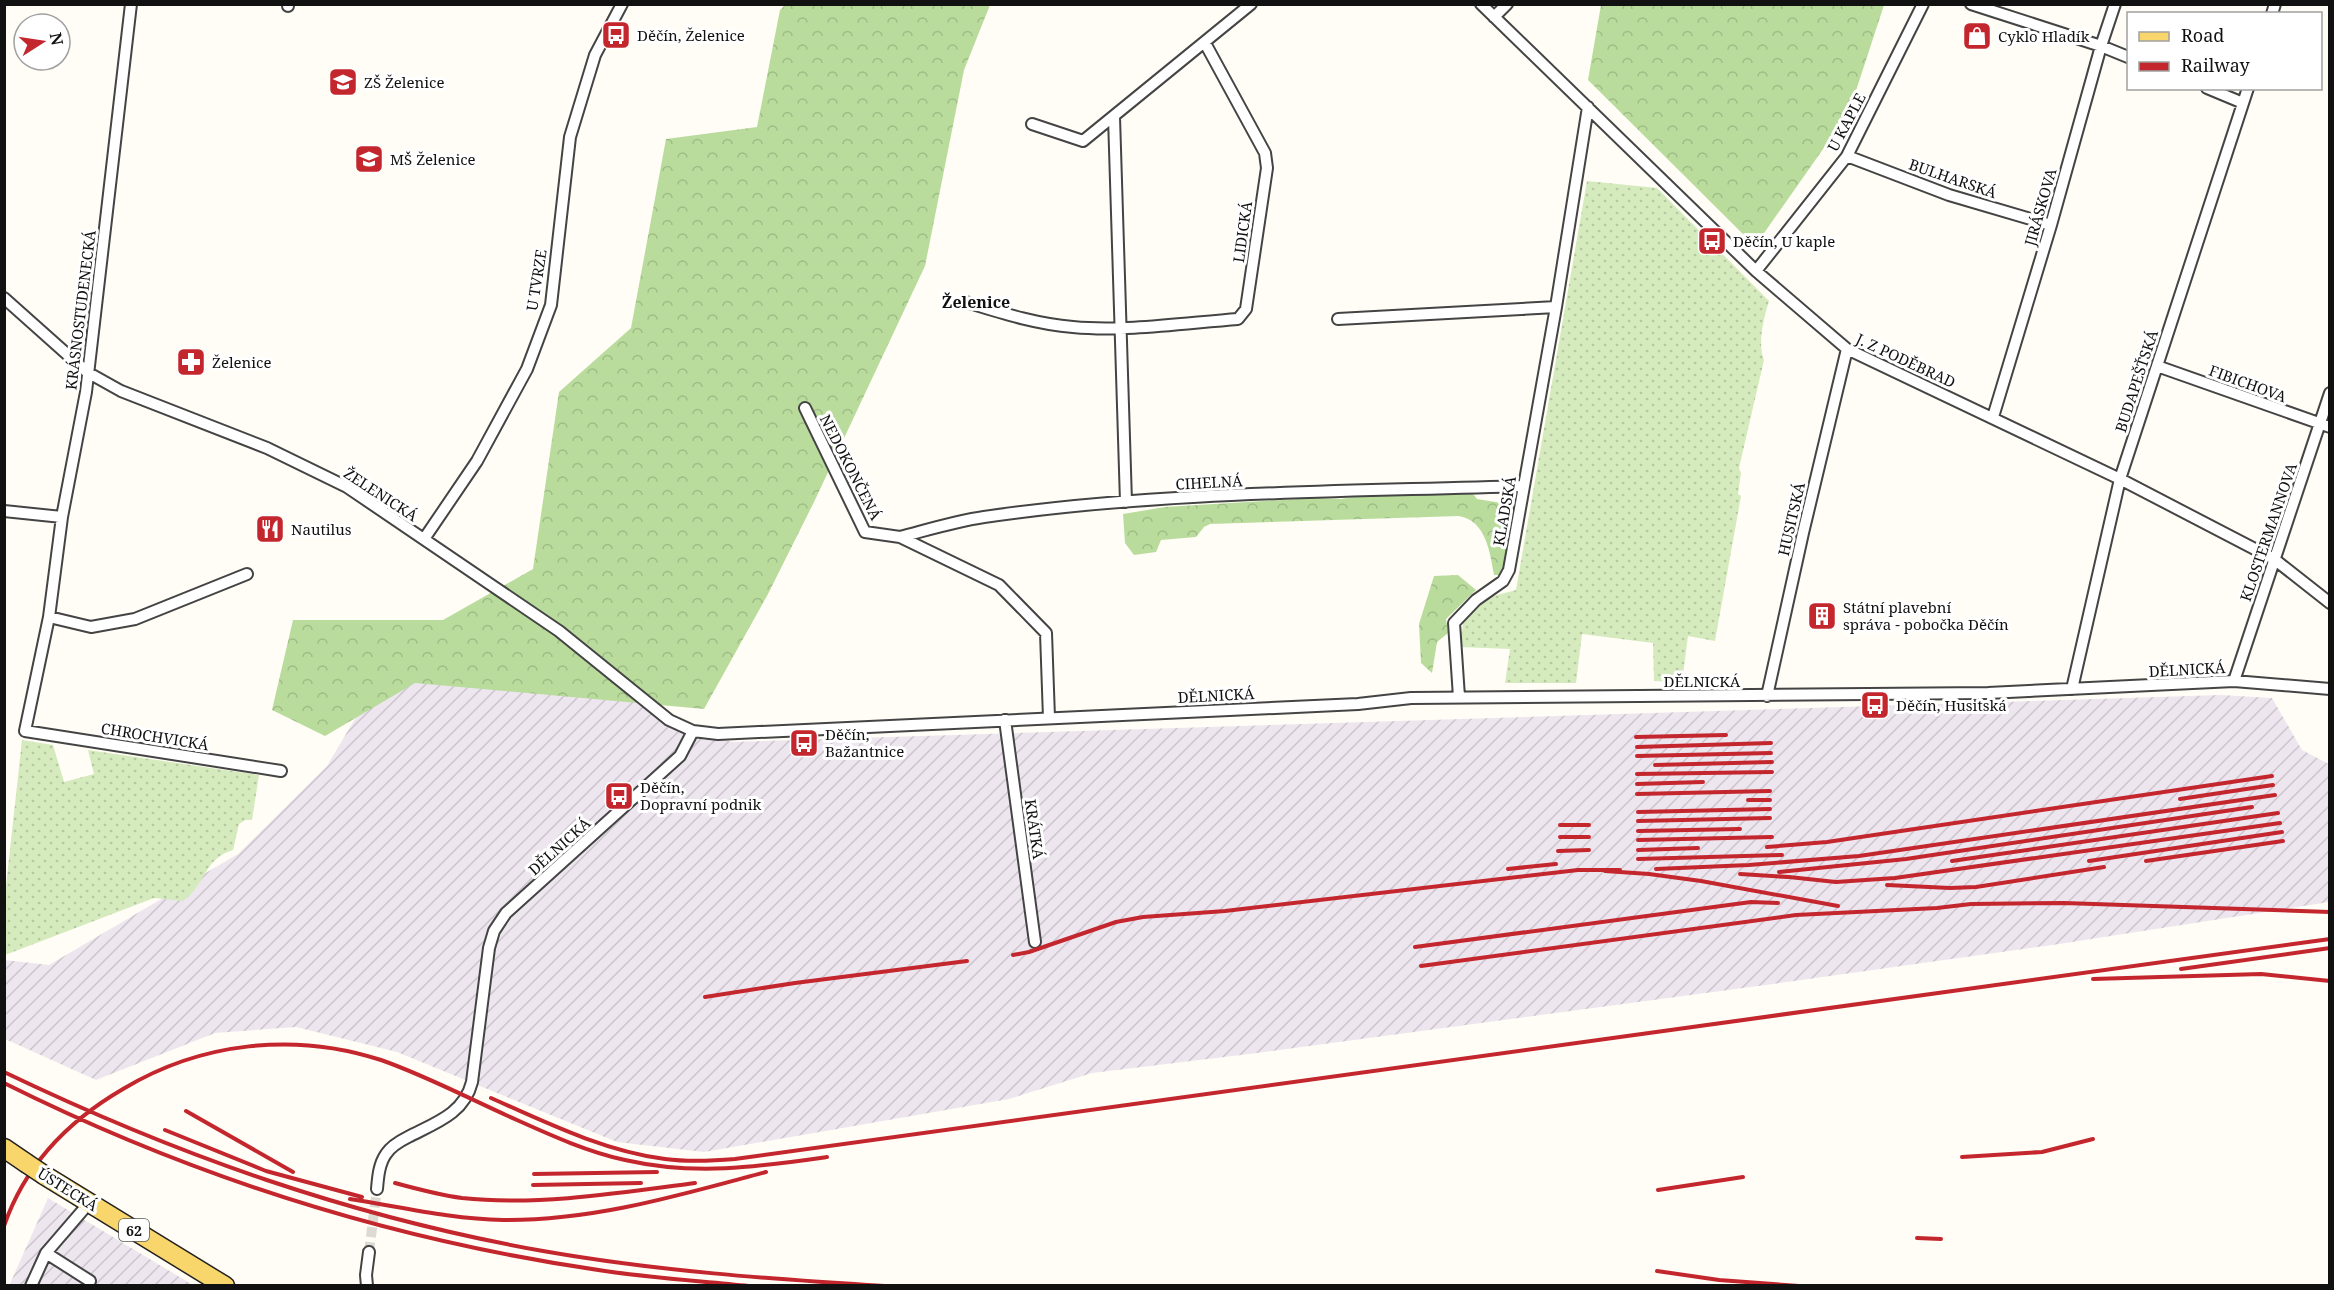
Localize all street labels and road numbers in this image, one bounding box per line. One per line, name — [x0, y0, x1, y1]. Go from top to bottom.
street label: U KAPLE — [1822, 89, 1870, 155]
street label: BULHARSKÁ — [1907, 154, 2000, 202]
street label: JIRÁSKOVA — [2019, 165, 2061, 249]
street label: LIDICKÁ — [1228, 200, 1256, 264]
street label: KRÁSNOSTUDENECKÁ — [60, 229, 100, 391]
street label: U TVRZE — [521, 248, 551, 312]
street label: BUDAPEŠŤSKÁ — [2110, 327, 2162, 435]
street label: J. Z PODĚBRAD — [1852, 328, 1959, 392]
street label: FIBICHOVA — [2206, 360, 2290, 406]
street label: NEDOKONČENÁ — [816, 411, 886, 524]
street label: KLOSTERMANNOVA — [2235, 460, 2301, 604]
street label: ŽELENICKÁ — [340, 463, 422, 526]
street label: CIHELNÁ — [1175, 470, 1244, 494]
street label: KLADSKÁ — [1488, 474, 1520, 547]
street label: HUSITSKÁ — [1773, 480, 1809, 558]
street label: DĚLNICKÁ — [2148, 657, 2226, 681]
street label: DĚLNICKÁ — [1664, 671, 1741, 691]
street label: DĚLNICKÁ — [1177, 683, 1255, 707]
street label: CHROCHVICKÁ — [100, 718, 211, 754]
street label: KRÁTKÁ — [1021, 798, 1049, 861]
street label: DĚLNICKÁ — [524, 813, 595, 879]
street label: ÚSTECKÁ — [34, 1163, 102, 1216]
road number: 62 — [119, 1219, 149, 1241]

